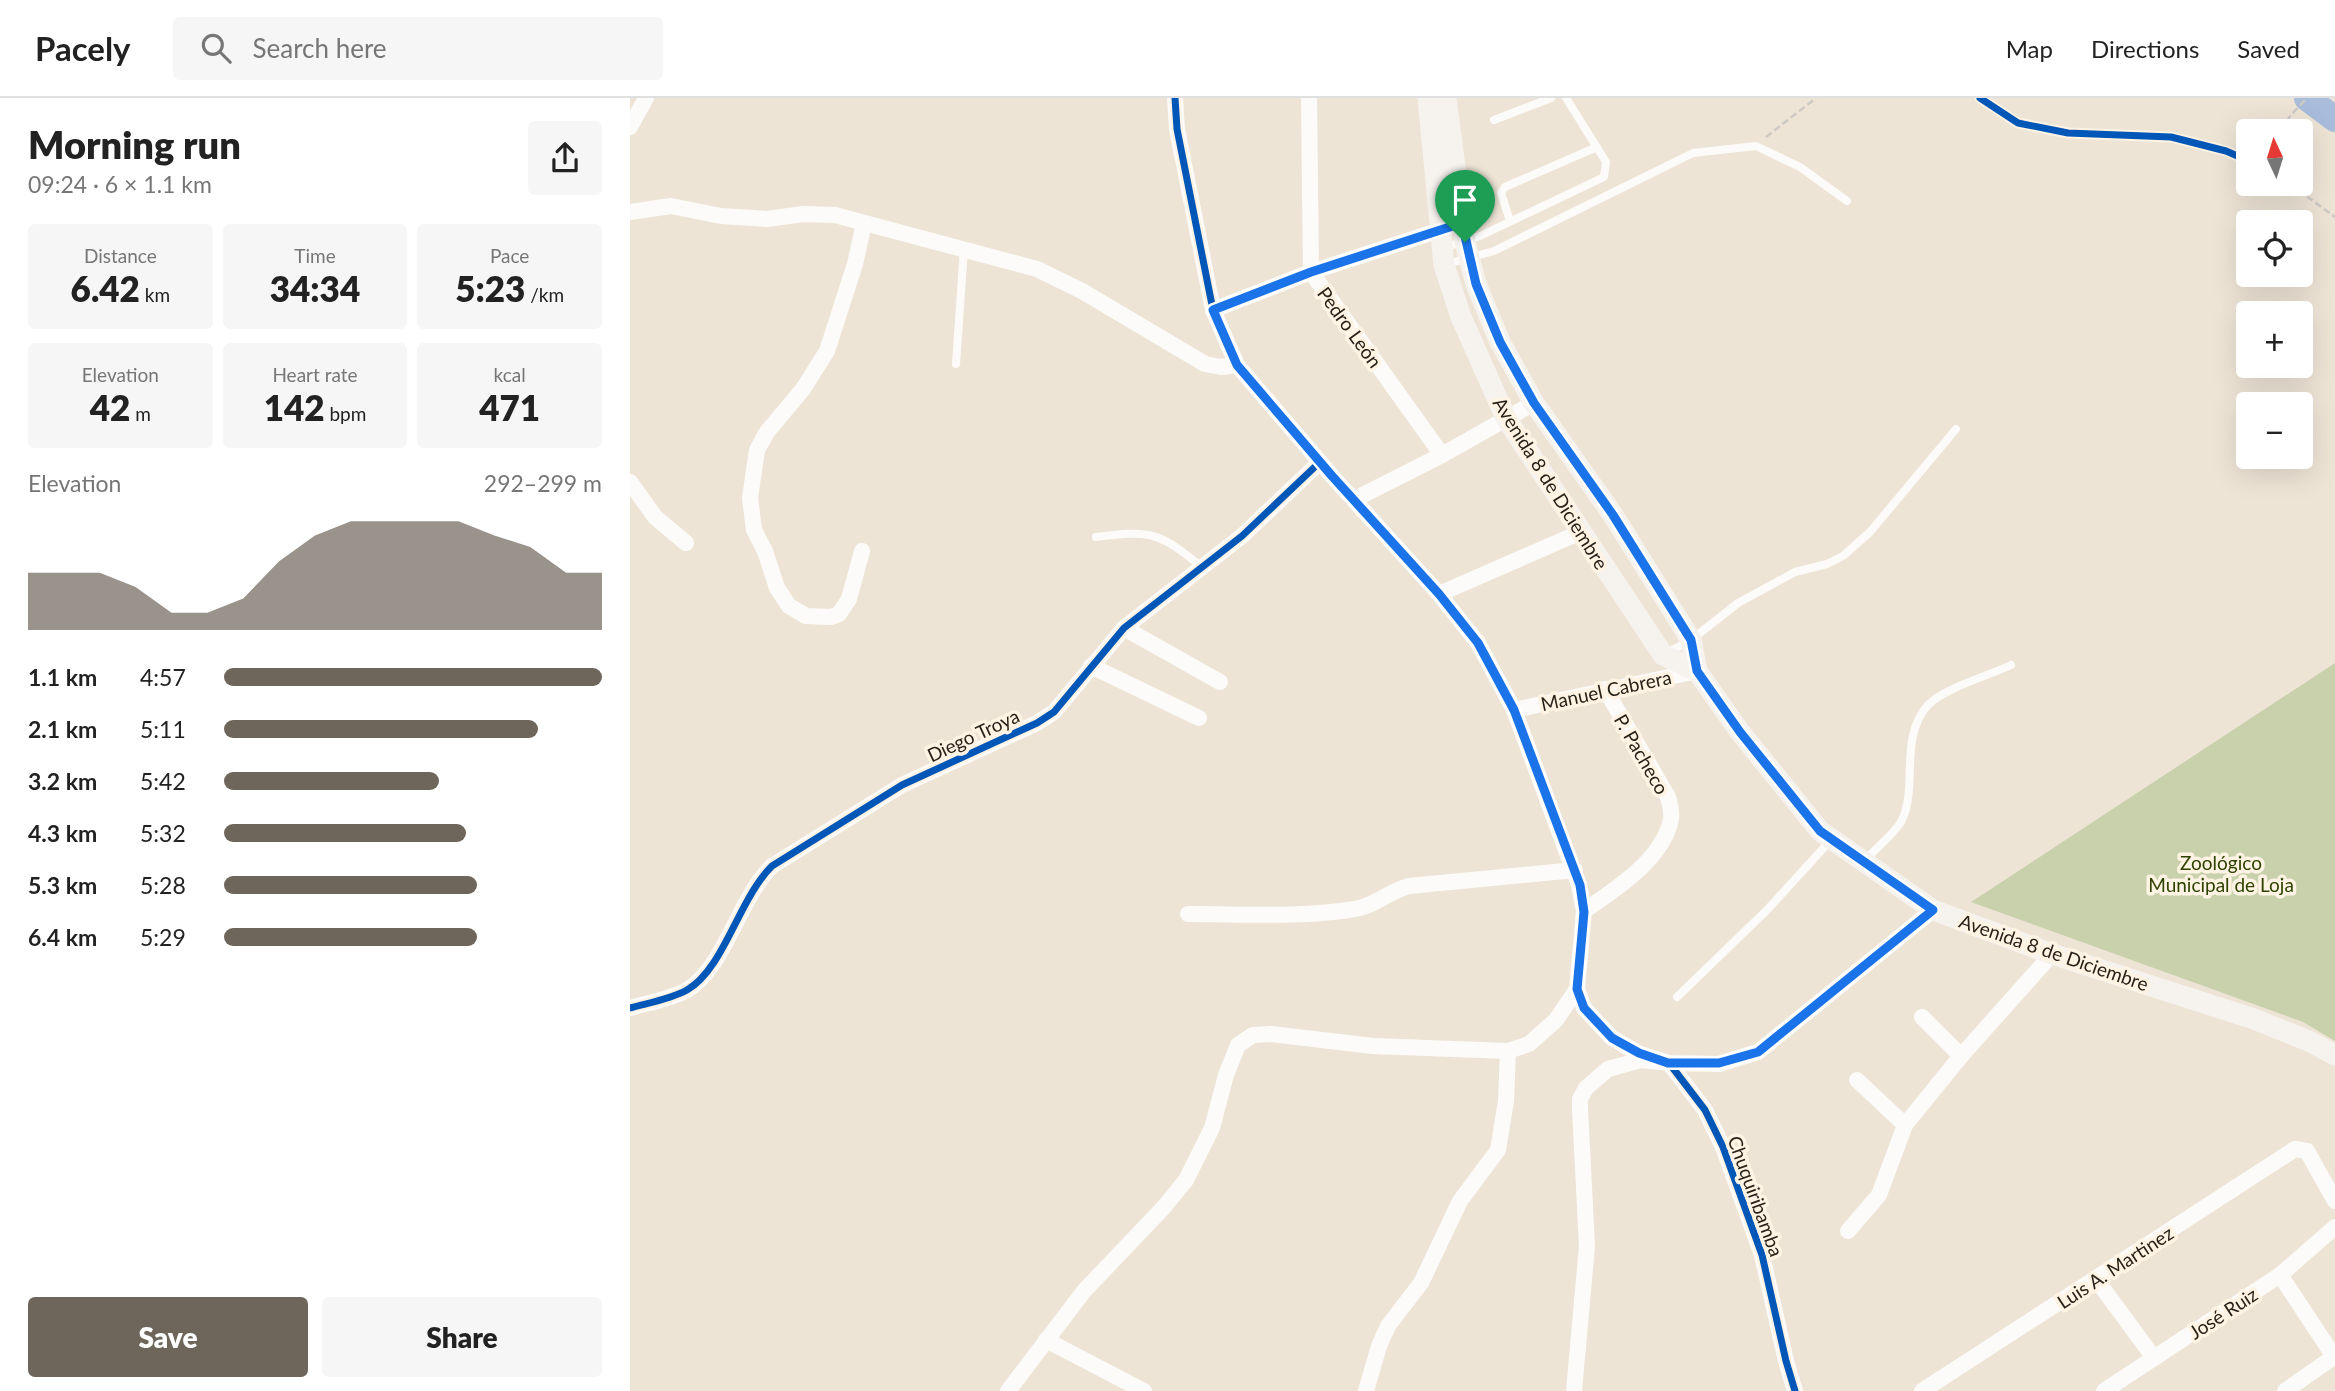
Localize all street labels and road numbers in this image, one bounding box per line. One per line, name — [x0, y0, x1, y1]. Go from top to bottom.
street label: Pedro León — [1313, 282, 1387, 372]
street label: Avenida 8 de Diciembre — [1489, 393, 1613, 573]
street label: Manuel Cabrera — [1539, 665, 1673, 715]
street label: Diego Troya — [923, 704, 1023, 766]
street label: P. Pacheco — [1610, 710, 1674, 798]
street label: Avenida 8 de Diciembre — [1956, 909, 2152, 995]
street label: Chuquiribamba — [1723, 1132, 1789, 1260]
street label: Luis A. Martinez — [2053, 1221, 2177, 1313]
street label: José Ruiz — [2185, 1282, 2261, 1344]

